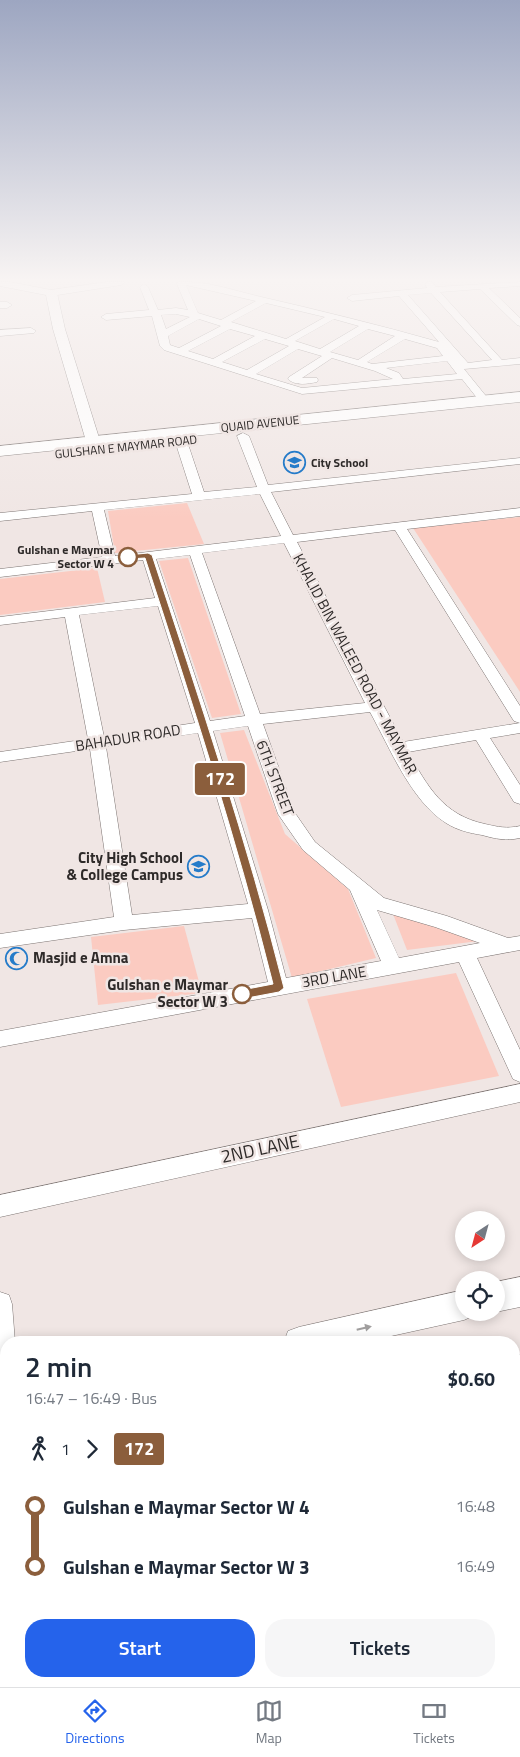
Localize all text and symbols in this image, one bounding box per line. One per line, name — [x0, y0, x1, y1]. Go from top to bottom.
street label: QUAID AVENUE — [220, 410, 301, 437]
street label: GULSHAN E MAYMAR ROAD — [54, 430, 198, 463]
school or university icon: City School — [283, 451, 307, 475]
place label: City School — [311, 453, 368, 472]
place label: Gulshan e Maymar Sector W 4 — [17, 540, 115, 573]
marker: Gulshan e Maymar Sector W 4 — [118, 547, 138, 567]
street label: KHALID BIN WALEED ROAD - MAYMAR — [287, 549, 424, 778]
street label: BAHADUR ROAD — [74, 718, 182, 757]
street label: 6TH STREET — [250, 737, 300, 819]
line badge: 172 — [191, 763, 249, 795]
text: 172 — [205, 765, 235, 792]
place label: City High School & College Campus — [67, 846, 183, 886]
school or university icon: City High School & College Campus — [187, 855, 211, 879]
mosque icon: Masjid e Amna — [5, 946, 29, 970]
place label: Masjid e Amna — [33, 946, 129, 969]
street label: 3RD LANE — [300, 960, 368, 993]
place label: Gulshan e Maymar Sector W 3 — [107, 973, 228, 1013]
marker: Gulshan e Maymar Sector W 3 — [232, 984, 252, 1004]
street label: 2ND LANE — [218, 1127, 302, 1170]
north arrow — [455, 1211, 505, 1261]
map controls — [455, 1211, 505, 1321]
button: locate — [455, 1271, 505, 1321]
one-way arrow — [356, 1324, 371, 1332]
text: 2 min — [25, 1345, 92, 1388]
text: $0.60 — [448, 1364, 495, 1393]
text: 16:47 – 16:49 · Bus — [25, 1386, 157, 1410]
icon: walk — [25, 1435, 53, 1463]
icon: forward — [78, 1435, 106, 1463]
text: 172 — [124, 1435, 154, 1462]
text: 1 — [61, 1437, 70, 1461]
text: Gulshan e Maymar Sector W 4 — [63, 1492, 310, 1521]
text: 16:48 — [456, 1494, 495, 1518]
text: Gulshan e Maymar Sector W 3 — [63, 1552, 310, 1581]
text: 16:49 — [456, 1554, 495, 1578]
button: Start — [25, 1619, 255, 1677]
button: Tickets — [265, 1619, 495, 1677]
tab: Directions — [65, 1697, 125, 1748]
tab: Map — [255, 1697, 283, 1748]
tab: Tickets — [413, 1697, 455, 1748]

